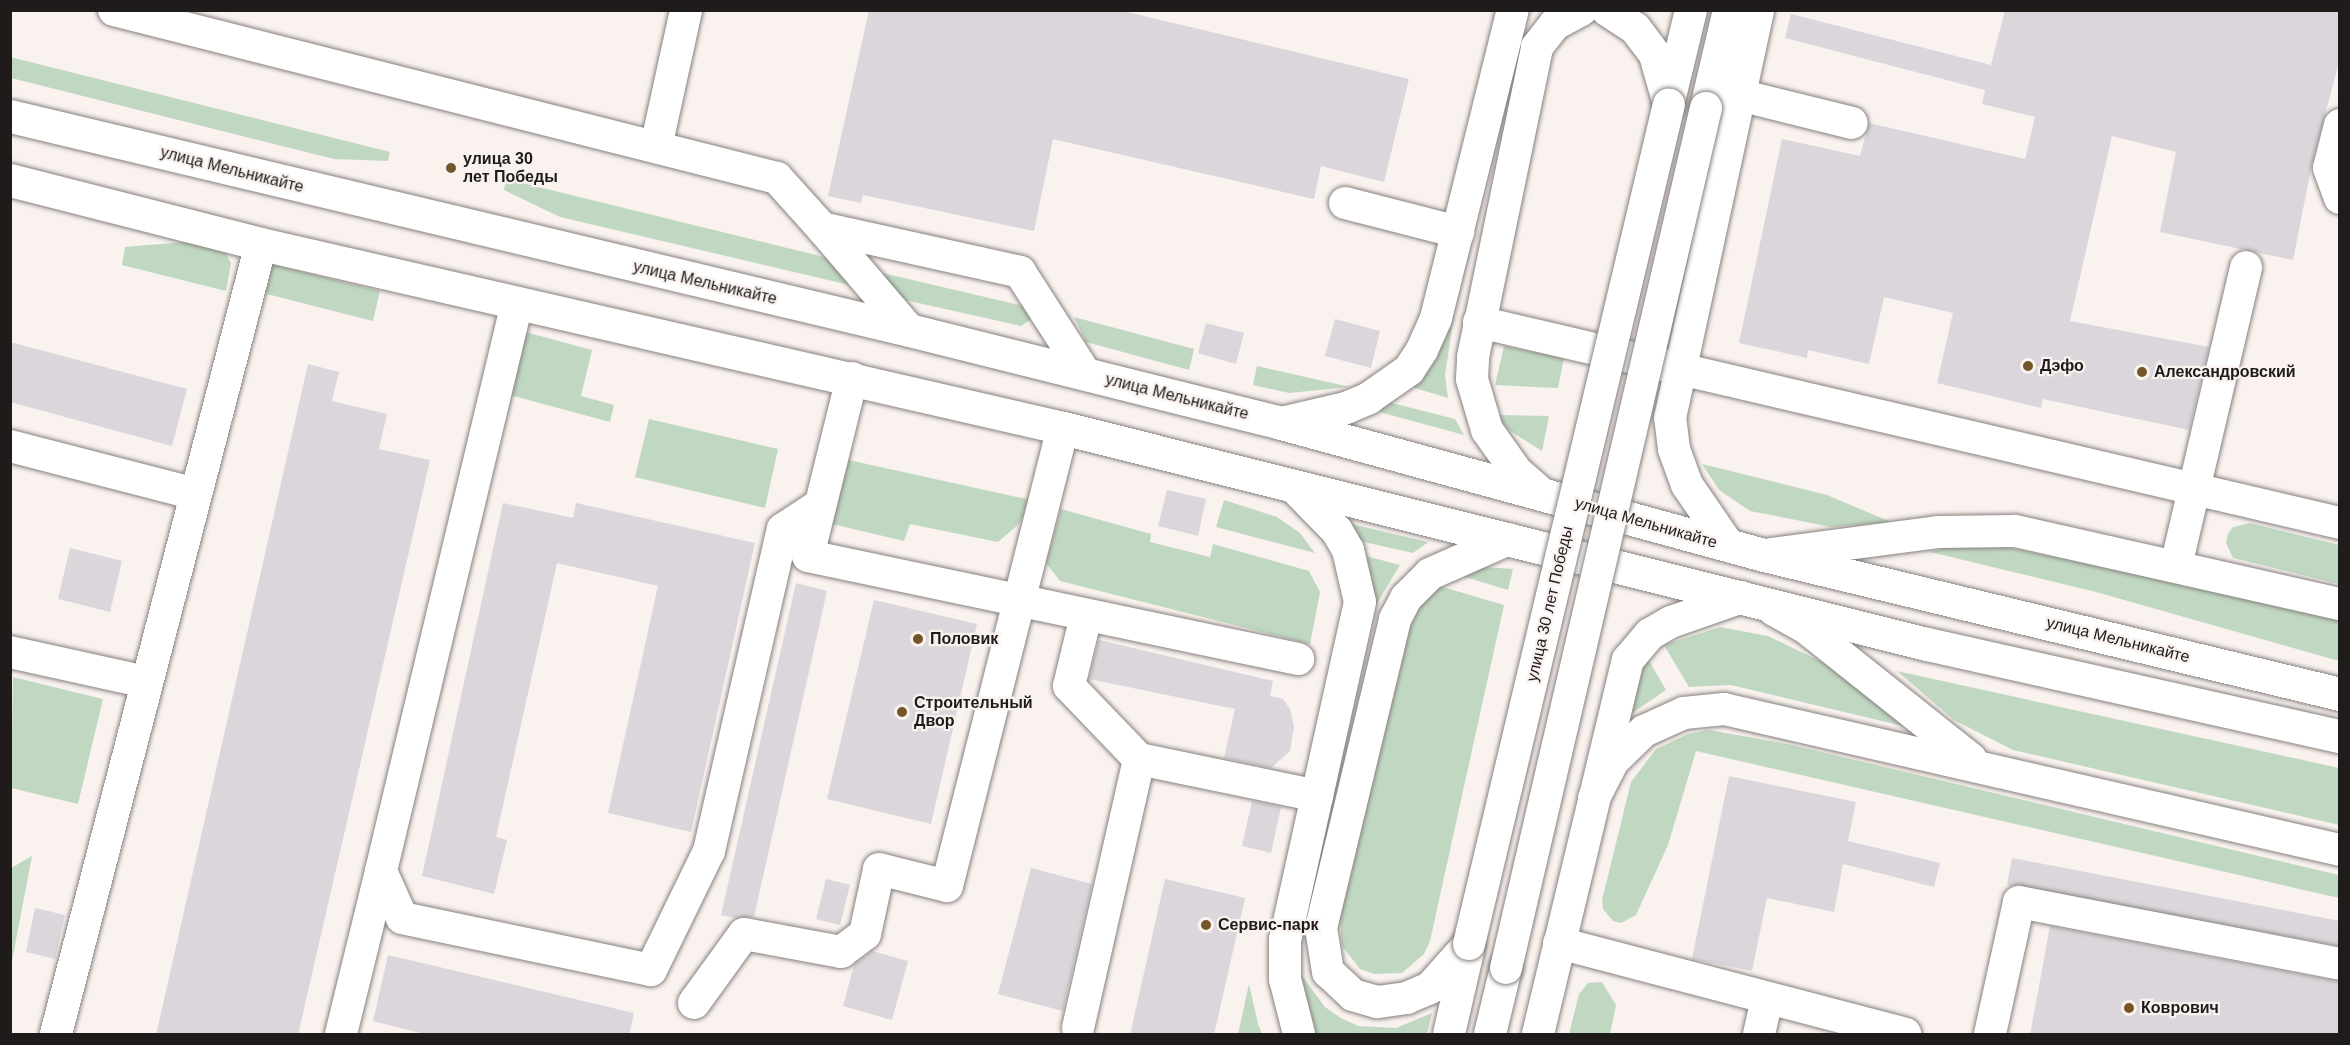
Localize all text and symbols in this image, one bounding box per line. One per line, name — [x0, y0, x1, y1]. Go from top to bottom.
street label: улица Мельникайте — [158, 143, 306, 197]
place label: улица 30 лет Победы — [463, 149, 558, 187]
marker: улица 30 лет Победы — [444, 161, 458, 175]
street label: улица Мельникайте — [631, 257, 779, 309]
place label: Дэфо — [2040, 356, 2084, 376]
marker: Дэфо — [2021, 359, 2035, 373]
place label: Александровский — [2154, 362, 2296, 382]
marker: Александровский — [2135, 365, 2149, 379]
street label: улица Мельникайте — [1103, 370, 1251, 424]
street label: улица Мельникайте — [1573, 494, 1719, 552]
street label: улица 30 лет Победы — [1523, 524, 1577, 684]
street label: улица Мельникайте — [2044, 613, 2192, 667]
place label: Половик — [930, 629, 998, 649]
marker: Половик — [911, 632, 925, 646]
place label: Строительный Двор — [914, 693, 1033, 731]
marker: Строительный Двор — [895, 705, 909, 719]
place label: Сервис-парк — [1218, 915, 1318, 935]
marker: Сервис-парк — [1199, 918, 1213, 932]
place label: Коврович — [2141, 998, 2219, 1018]
marker: Коврович — [2122, 1001, 2136, 1015]

